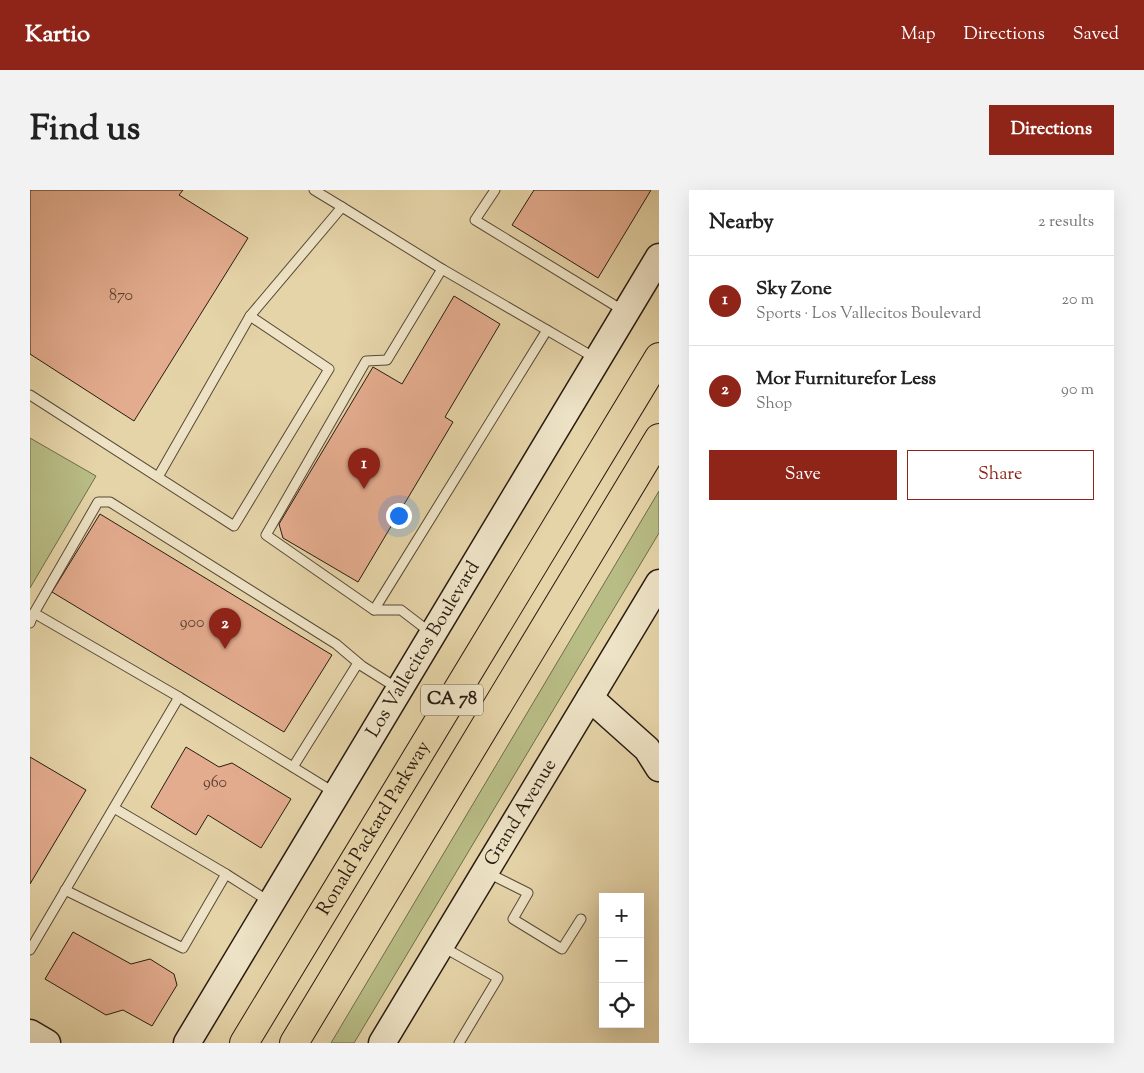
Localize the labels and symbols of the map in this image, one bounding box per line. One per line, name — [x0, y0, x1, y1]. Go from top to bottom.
house number: 870 — [109, 285, 133, 308]
pin: 1 — [348, 448, 380, 489]
your location — [386, 503, 412, 529]
street label: Los Vallecitos Boulevard — [360, 556, 487, 743]
pin: 2 — [209, 608, 241, 649]
house number: 900 — [180, 612, 204, 635]
road number: CA 78 — [421, 684, 483, 716]
street label: Ronald Packard Parkway — [311, 735, 437, 921]
street label: Grand Avenue — [478, 754, 564, 871]
house number: 960 — [203, 772, 227, 795]

